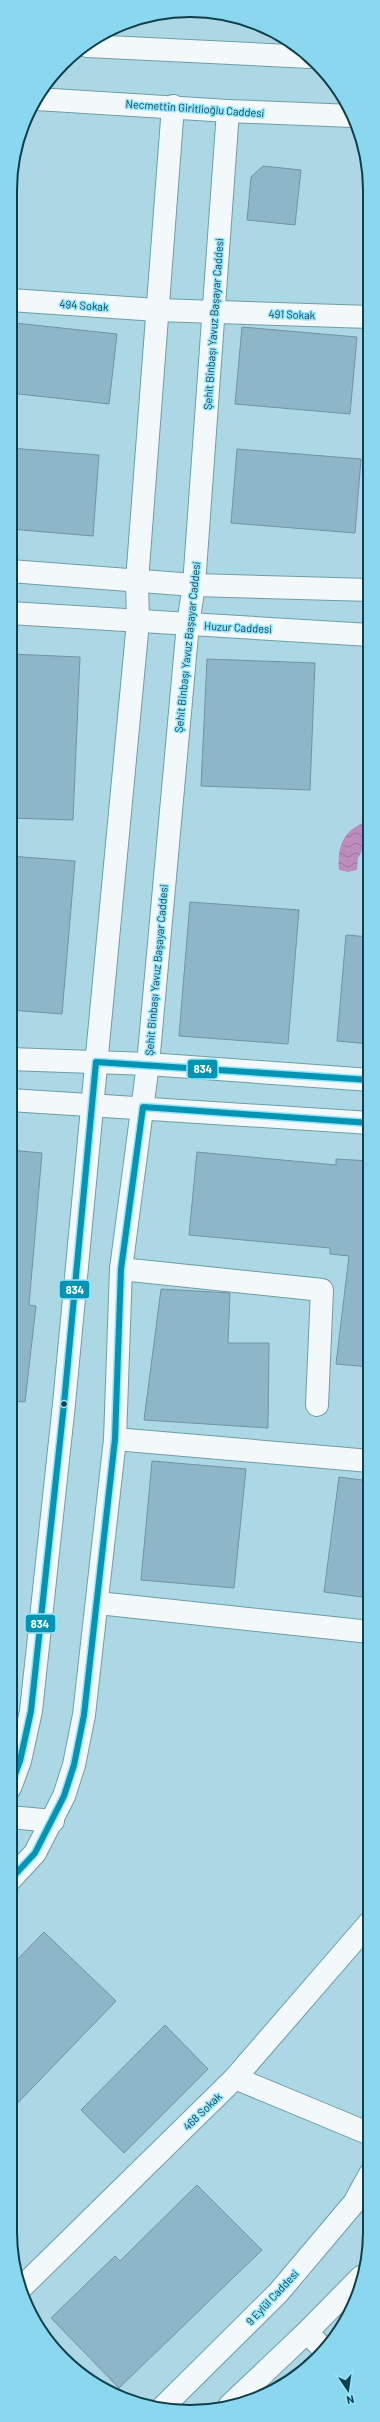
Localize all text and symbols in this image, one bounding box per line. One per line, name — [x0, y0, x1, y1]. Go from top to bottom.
street label: Necmettin Giritlioğlu Caddesi — [125, 97, 265, 119]
street label: Şehit Binbaşı Yavuz Başayar Caddesi — [201, 238, 225, 410]
street label: 494 Sokak — [59, 297, 109, 313]
street label: 491 Sokak — [268, 307, 316, 321]
street label: Şehit Binbaşı Yavuz Başayar Caddesi — [172, 561, 202, 733]
street label: Huzur Caddesi — [204, 619, 273, 635]
street label: Şehit Binbaşı Yavuz Başayar Caddesi — [142, 884, 170, 1056]
line badge: 834 — [187, 1059, 218, 1079]
text: 834 — [194, 1062, 213, 1075]
line badge: 834 — [59, 1280, 90, 1299]
text: 834 — [66, 1283, 85, 1296]
unlabelled marker — [59, 1399, 69, 1409]
line badge: 834 — [25, 1614, 56, 1633]
text: 834 — [31, 1617, 50, 1630]
street label: 468 Sokak — [180, 2089, 224, 2133]
street label: 9 Eylül Caddesi — [243, 2266, 301, 2327]
north arrow — [328, 2370, 368, 2410]
text: N — [345, 2393, 355, 2407]

